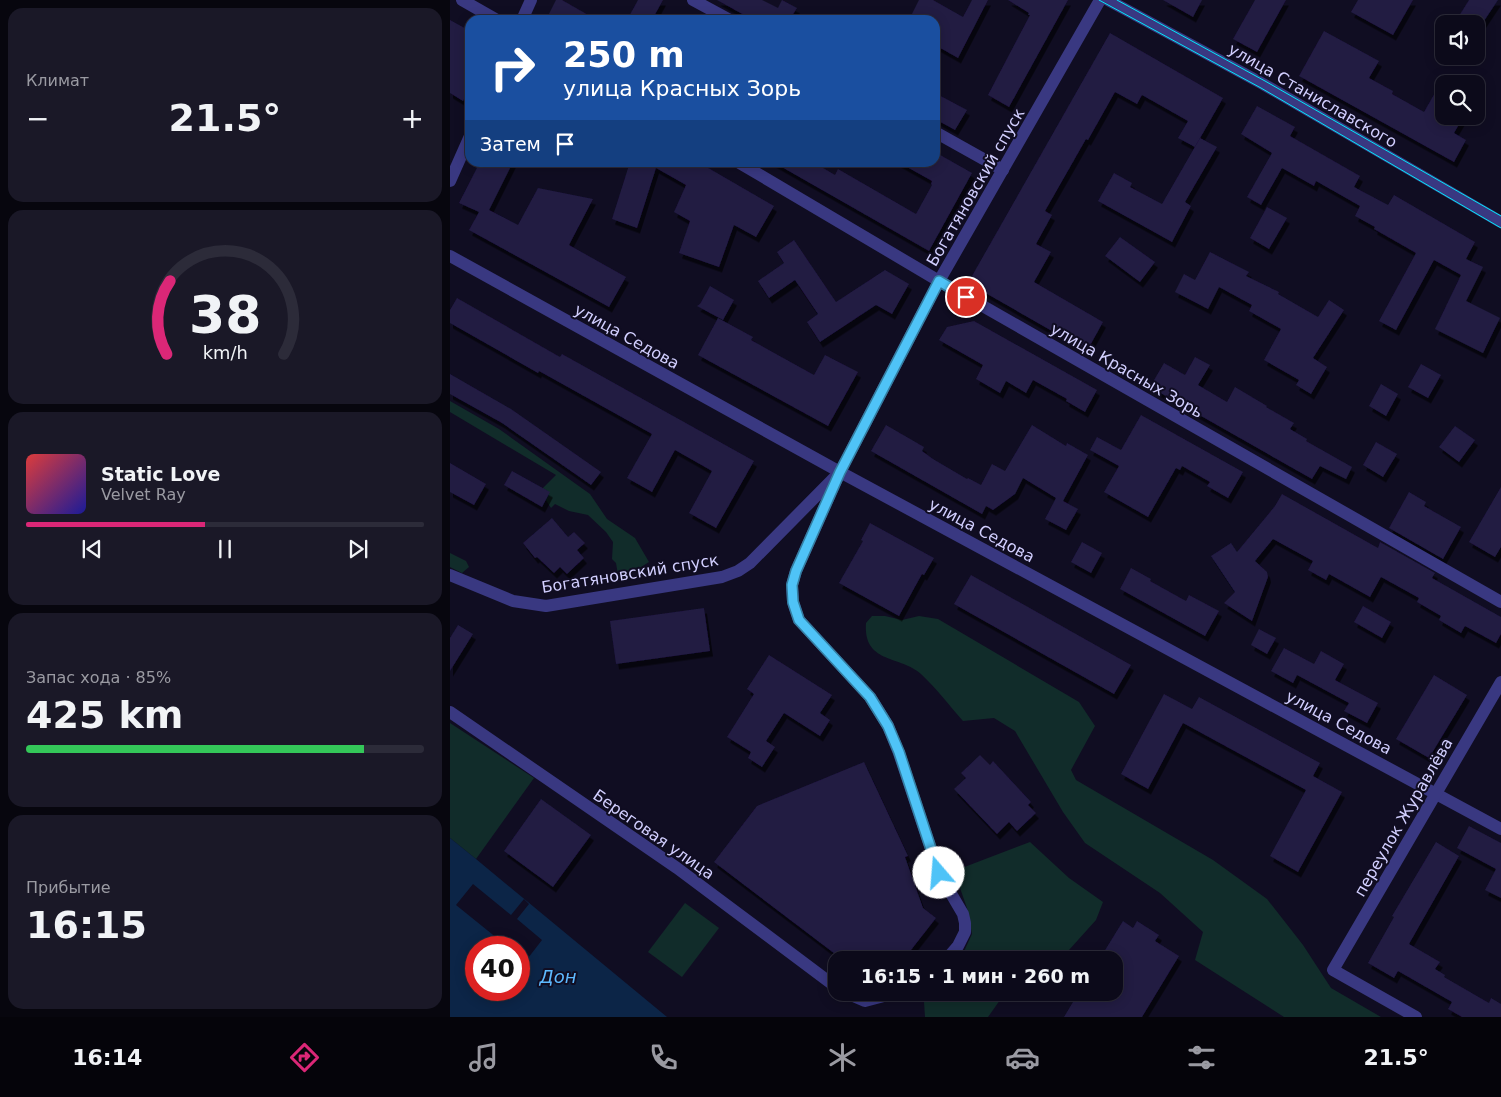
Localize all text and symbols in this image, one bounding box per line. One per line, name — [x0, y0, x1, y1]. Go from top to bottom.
map controls — [1435, 15, 1485, 125]
button: sound — [1435, 15, 1485, 65]
icon: right — [480, 35, 545, 100]
text: 250 m — [563, 35, 685, 75]
street label: улица Станиславского — [1225, 39, 1401, 152]
text: Климат — [26, 71, 89, 90]
button: search — [1435, 75, 1485, 125]
text: улица Красных Зорь — [563, 76, 801, 101]
text: 21.5° — [169, 96, 281, 140]
text: − — [26, 102, 49, 135]
text: + — [401, 102, 424, 135]
street label: Богатяновский спуск — [922, 105, 1029, 270]
icon: arrive — [551, 130, 579, 158]
text: Затем — [480, 133, 541, 155]
pin — [945, 276, 987, 318]
icon: arrive — [952, 283, 980, 311]
text: 38 — [189, 285, 261, 345]
street label: улица Седова — [571, 300, 683, 373]
street label: улица Красных Зорь — [1047, 319, 1207, 422]
text: km/h — [202, 342, 248, 363]
text: Static Love — [101, 463, 221, 485]
text: Velvet Ray — [101, 485, 186, 504]
street label: улица Седова — [926, 495, 1038, 566]
icon: previous — [78, 535, 106, 563]
icon: pause — [211, 535, 239, 563]
icon: next — [344, 535, 372, 563]
street label: Богатяновский спуск — [540, 550, 720, 597]
text: Запас хода · 85% — [26, 668, 171, 687]
street label: улица Седова — [1283, 687, 1395, 758]
text: 425 km — [26, 693, 183, 737]
street label: переулок Журавлёва — [1350, 735, 1457, 900]
street label: Береговая улица — [589, 785, 718, 883]
position arrow — [912, 846, 964, 898]
text: Прибытие — [26, 878, 111, 897]
text: 16:15 — [26, 903, 147, 947]
speed limit sign: 40 — [465, 936, 530, 1001]
text: 16:15 · 1 мин · 260 m — [861, 965, 1090, 987]
water label: Дон — [539, 966, 577, 987]
icon: directions — [287, 1040, 322, 1075]
icon: music — [466, 1040, 501, 1075]
icon: phone — [646, 1040, 681, 1075]
icon: climate — [825, 1040, 860, 1075]
icon: car — [1005, 1040, 1040, 1075]
icon: filters — [1184, 1040, 1219, 1075]
text: 16:14 — [72, 1045, 142, 1070]
text: 21.5° — [1363, 1045, 1429, 1070]

